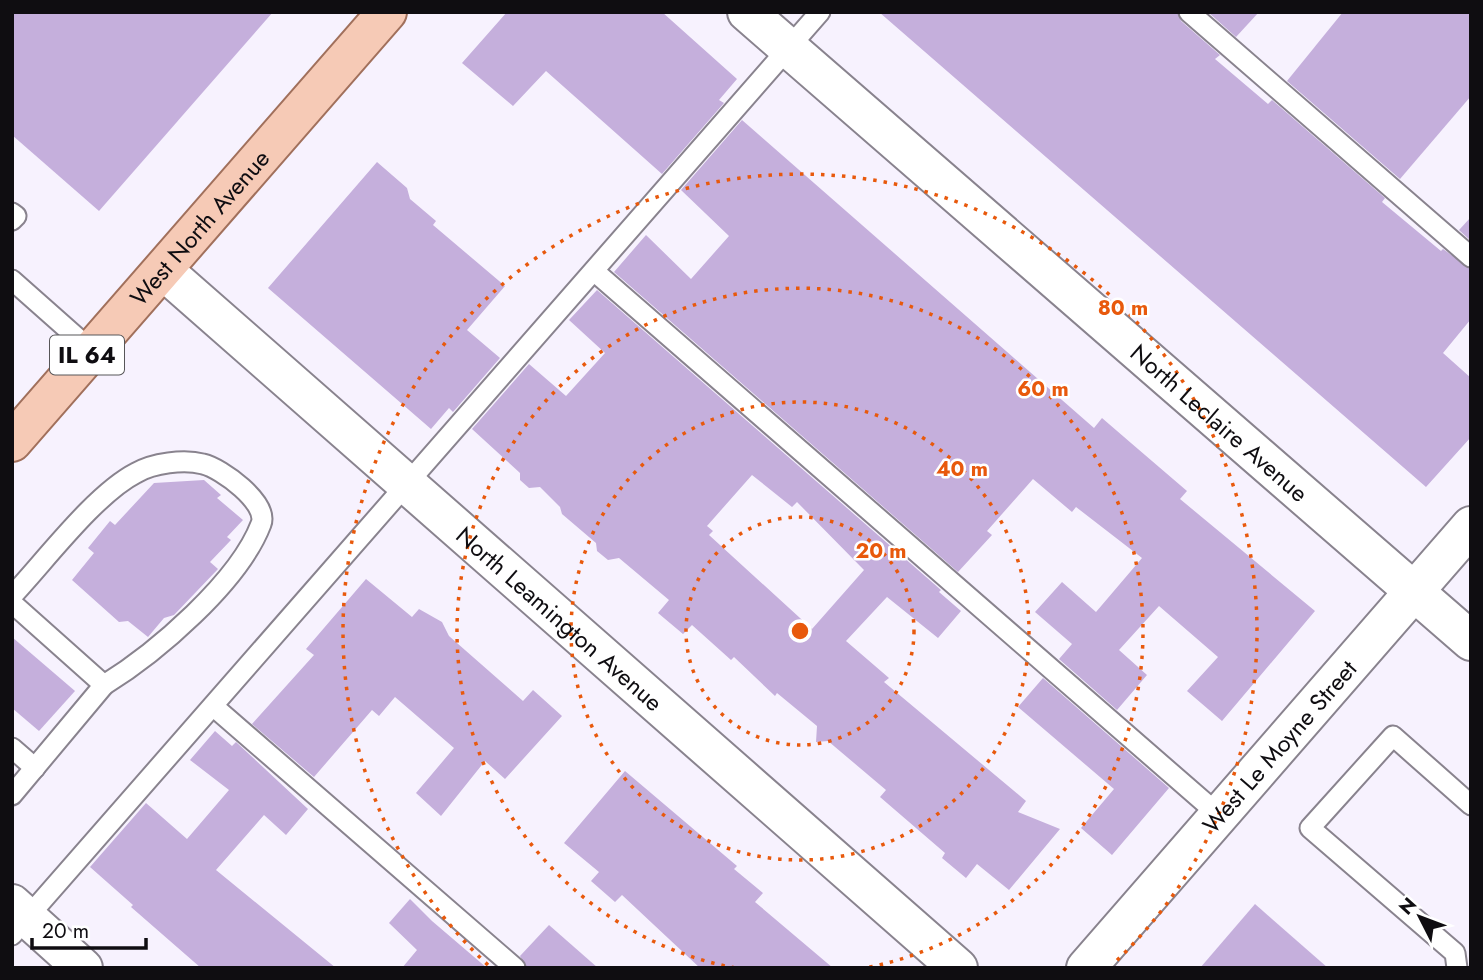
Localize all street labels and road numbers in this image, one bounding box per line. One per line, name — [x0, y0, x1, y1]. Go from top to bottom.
street label: West North Avenue — [121, 141, 277, 313]
street label: North Leclaire Avenue — [1123, 335, 1316, 510]
road number: IL 64 — [50, 336, 124, 374]
street label: North Leamington Avenue — [449, 518, 671, 719]
street label: West Le Moyne Street — [1194, 652, 1365, 841]

